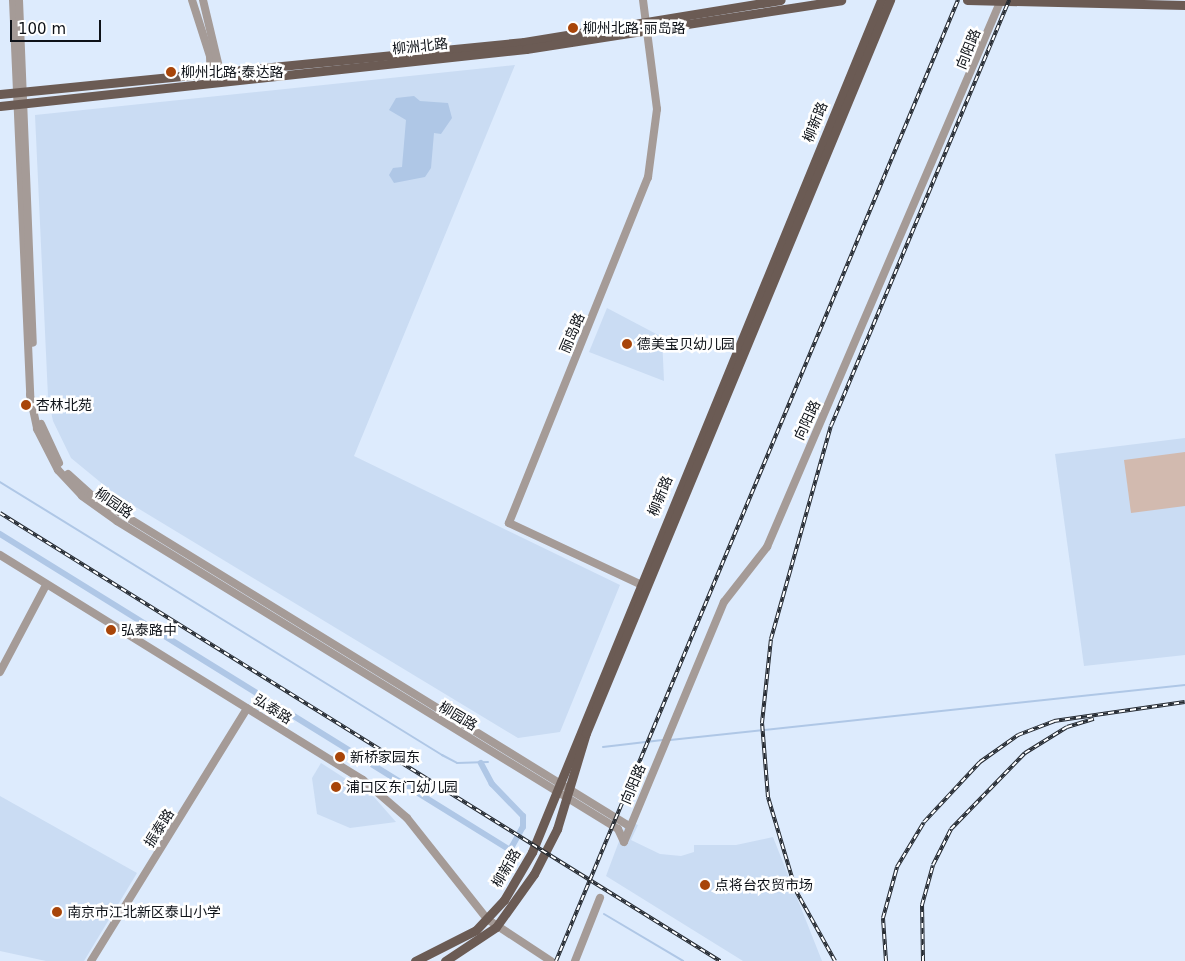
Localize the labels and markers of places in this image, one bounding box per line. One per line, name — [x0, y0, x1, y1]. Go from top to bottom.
place label: 柳州北路·丽岛路 — [583, 20, 685, 36]
marker: 柳州北路·丽岛路 — [567, 22, 579, 34]
place label: 柳州北路·泰达路 — [181, 64, 283, 80]
marker: 柳州北路·泰达路 — [165, 66, 177, 78]
place label: 德美宝贝幼儿园 — [637, 336, 735, 352]
marker: 德美宝贝幼儿园 — [621, 338, 633, 350]
place label: 杏林北苑 — [36, 397, 92, 413]
marker: 杏林北苑 — [20, 399, 32, 411]
place label: 弘泰路中 — [121, 622, 177, 638]
marker: 弘泰路中 — [105, 624, 117, 636]
place label: 新桥家园东 — [350, 749, 420, 765]
marker: 新桥家园东 — [334, 751, 346, 763]
place label: 浦口区东门幼儿园 — [346, 779, 458, 795]
marker: 浦口区东门幼儿园 — [330, 781, 342, 793]
place label: 点将台农贸市场 — [715, 877, 813, 893]
marker: 点将台农贸市场 — [699, 879, 711, 891]
place label: 南京市江北新区泰山小学 — [67, 904, 221, 920]
marker: 南京市江北新区泰山小学 — [51, 906, 63, 918]

